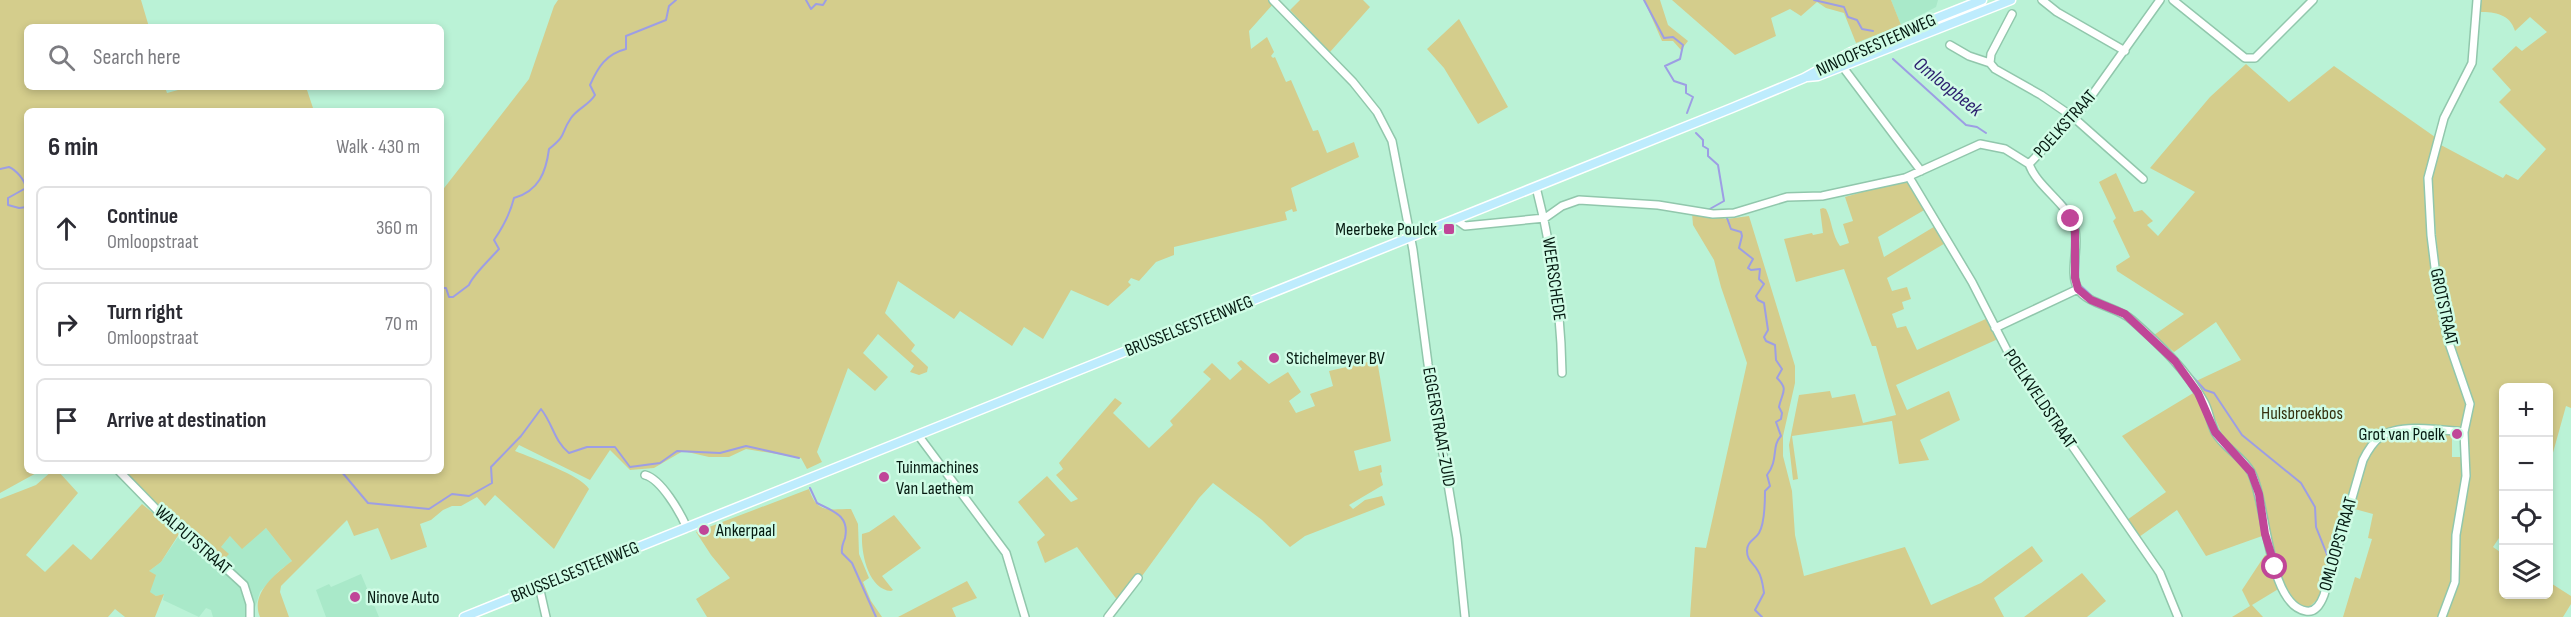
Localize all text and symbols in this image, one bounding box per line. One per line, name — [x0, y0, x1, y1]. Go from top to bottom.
street label: NINOOFSESTEENWEG — [1813, 9, 1939, 81]
search box — [24, 24, 444, 90]
icon: search — [45, 41, 78, 74]
text: Search here — [93, 44, 180, 71]
water label: Omloopbeek — [1909, 52, 1988, 122]
street label: POELKSTRAAT — [2029, 86, 2101, 162]
text: 6 min — [48, 132, 98, 163]
text: Walk · 430 m — [336, 135, 420, 159]
text: Continue — [107, 203, 178, 230]
route end — [2057, 205, 2083, 231]
icon: ahead — [50, 212, 83, 245]
text: 360 m — [376, 216, 418, 240]
place label: Meerbeke Poulck — [1335, 219, 1437, 240]
marker: Meerbeke Poulck — [1442, 222, 1456, 236]
text: Omloopstraat — [107, 230, 199, 254]
street label: WEERSCHEDE — [1538, 236, 1570, 322]
street label: GROTSTRAAT — [2426, 267, 2462, 347]
street label: BRUSSELSESTEENWEG — [1122, 291, 1256, 361]
text: Turn right — [107, 299, 183, 326]
icon: right — [50, 308, 83, 341]
text: 70 m — [385, 312, 418, 336]
text: Omloopstraat — [107, 326, 199, 350]
street label: POELKVELDSTRAAT — [1999, 345, 2081, 453]
place label: Stichelmeyer BV — [1286, 348, 1385, 369]
marker: Stichelmeyer BV — [1267, 351, 1281, 365]
street label: EGGERSTRAAT-ZUID — [1418, 366, 1460, 488]
map controls — [2499, 383, 2553, 599]
button: + — [2499, 383, 2553, 437]
park label: Hulsbroekbos — [2261, 403, 2343, 424]
icon: arrive — [50, 404, 83, 437]
text: Arrive at destination — [107, 407, 266, 434]
place label: Grot van Poelk — [2359, 424, 2445, 445]
marker: Grot van Poelk — [2450, 427, 2464, 441]
button: − — [2499, 437, 2553, 491]
place label: Tuinmachines Van Laethem — [896, 457, 979, 499]
marker: Tuinmachines Van Laethem — [877, 470, 891, 484]
button: locate — [2499, 491, 2553, 545]
street label: OMLOOPSTRAAT — [2315, 495, 2361, 593]
street label: WALPUTSTRAAT — [150, 501, 236, 579]
place label: Ankerpaal — [715, 520, 775, 541]
marker: Ankerpaal — [697, 523, 711, 537]
street label: BRUSSELSESTEENWEG — [508, 537, 642, 607]
button: layers — [2499, 545, 2553, 599]
route start — [2261, 553, 2287, 579]
place label: Ninove Auto — [367, 587, 440, 608]
marker: Ninove Auto — [348, 590, 362, 604]

